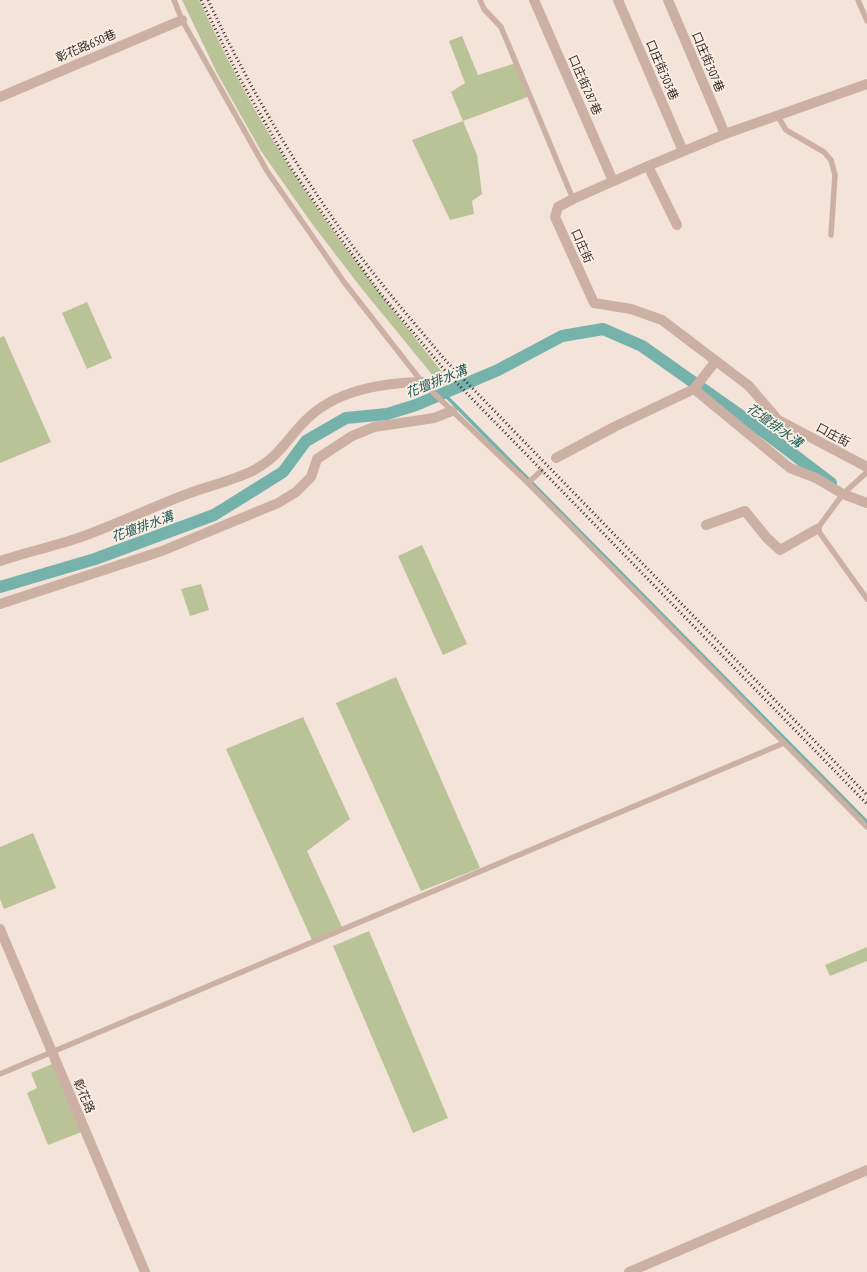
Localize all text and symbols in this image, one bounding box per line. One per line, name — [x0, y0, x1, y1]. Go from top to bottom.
street label: 彰花路650巷 — [53, 26, 118, 65]
street label: 口庄街307巷 — [689, 29, 728, 94]
street label: 口庄街303巷 — [643, 37, 682, 102]
street label: 口庄街287巷 — [566, 52, 605, 117]
street label: 口庄街 — [568, 226, 597, 265]
water label: 花壇排水溝 — [403, 361, 471, 402]
water label: 花壇排水溝 — [743, 399, 808, 453]
street label: 口庄街 — [814, 419, 853, 450]
water label: 花壇排水溝 — [109, 507, 177, 546]
street label: 彰花路 — [71, 1076, 98, 1115]

